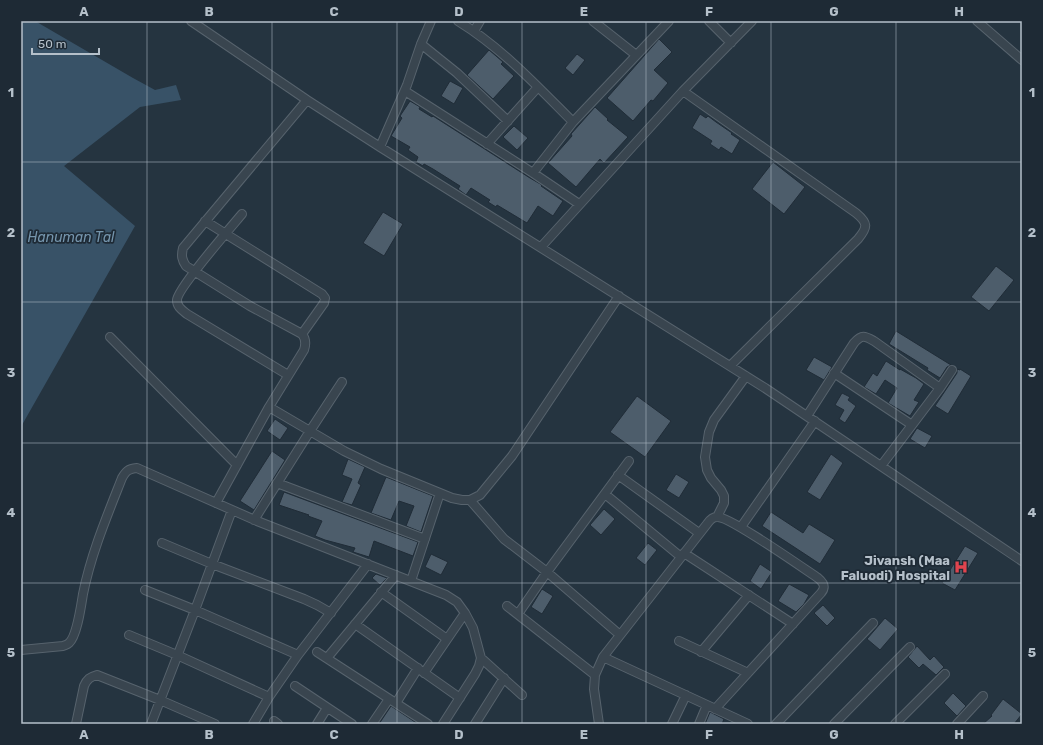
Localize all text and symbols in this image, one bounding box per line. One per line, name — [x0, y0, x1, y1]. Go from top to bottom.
text: A — [79, 4, 89, 19]
text: B — [204, 4, 214, 19]
text: C — [329, 4, 339, 19]
text: D — [454, 4, 464, 19]
text: E — [580, 4, 588, 19]
text: F — [705, 4, 713, 19]
text: G — [829, 4, 839, 19]
text: H — [954, 4, 964, 19]
scale bar — [32, 30, 99, 56]
text: 50 m — [38, 37, 66, 51]
text: 1 — [8, 85, 14, 100]
text: 1 — [1029, 85, 1035, 100]
text: 2 — [7, 225, 15, 240]
text: 2 — [1028, 225, 1036, 240]
water label: Hanuman Tal — [27, 229, 115, 246]
text: 3 — [7, 365, 16, 380]
text: 3 — [1028, 365, 1037, 380]
text: 4 — [7, 505, 16, 520]
text: 4 — [1028, 505, 1037, 520]
place label: Jivansh (Maa Faluodi) Hospital — [841, 553, 950, 583]
hospital icon: Jivansh (Maa Faluodi) Hospital — [953, 559, 969, 575]
text: 5 — [7, 645, 15, 660]
text: 5 — [1028, 645, 1036, 660]
text: A — [79, 727, 89, 742]
text: B — [204, 727, 214, 742]
text: C — [329, 727, 339, 742]
text: D — [454, 727, 464, 742]
text: E — [580, 727, 588, 742]
text: F — [705, 727, 713, 742]
text: G — [829, 727, 839, 742]
text: H — [954, 727, 964, 742]

